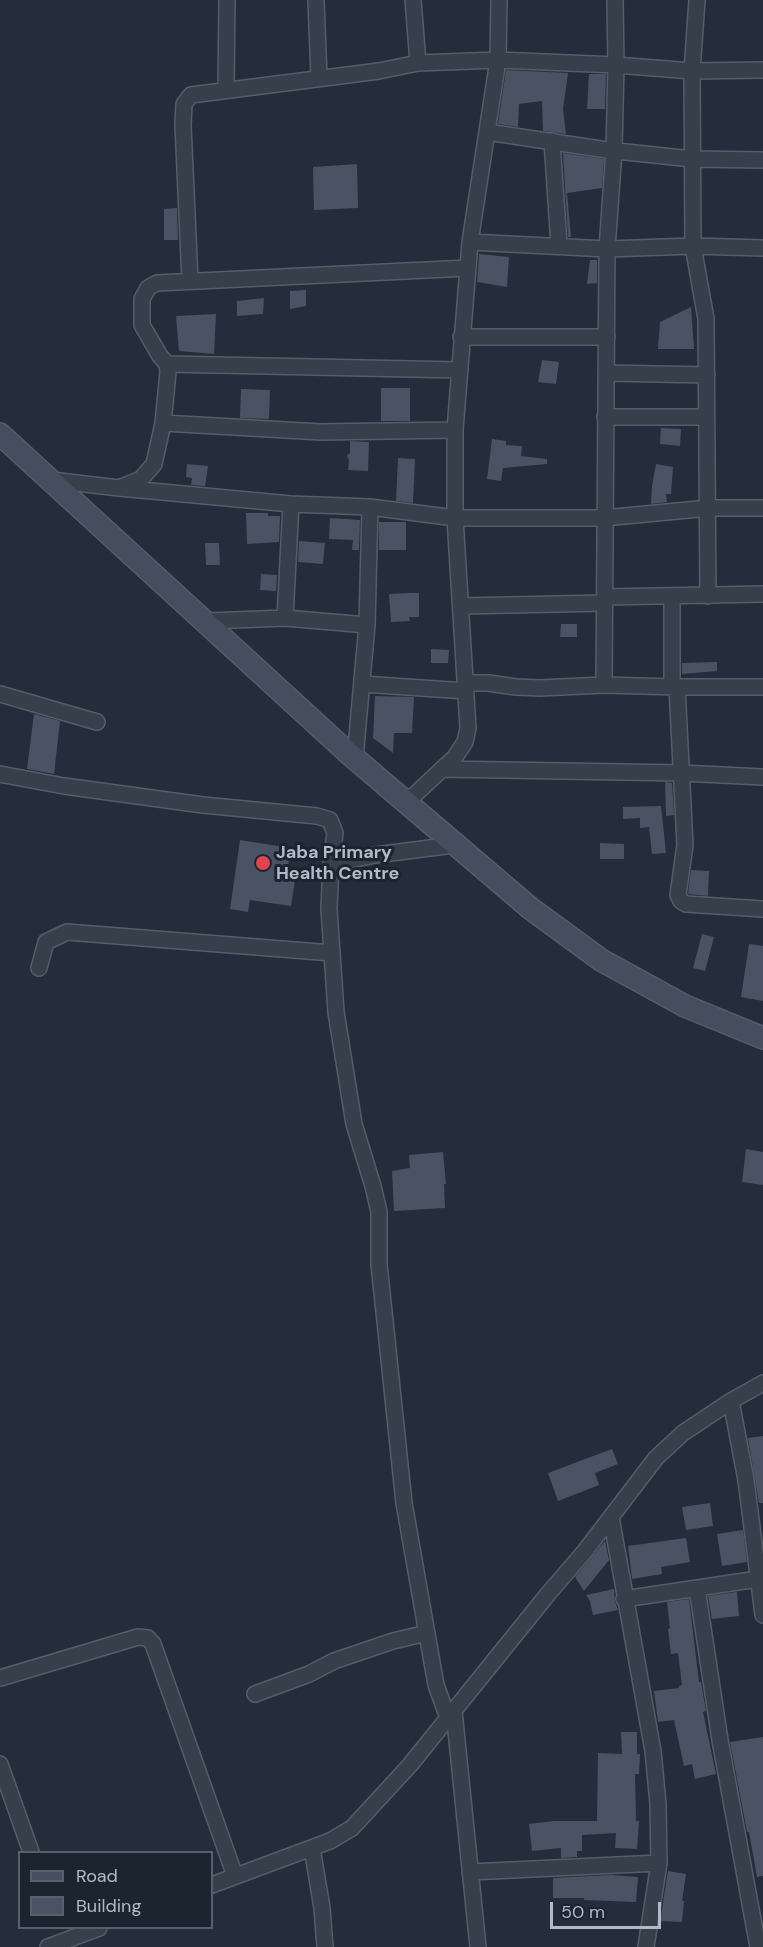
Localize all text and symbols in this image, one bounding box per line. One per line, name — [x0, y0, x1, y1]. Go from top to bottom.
place label: Jaba Primary Health Centre — [276, 842, 399, 884]
marker: Jaba Primary Health Centre — [254, 854, 272, 872]
legend — [18, 1851, 213, 1929]
text: Road — [76, 1864, 118, 1888]
scale bar — [553, 1890, 664, 1928]
text: Building — [76, 1894, 141, 1918]
text: 50 m — [561, 1900, 605, 1924]

